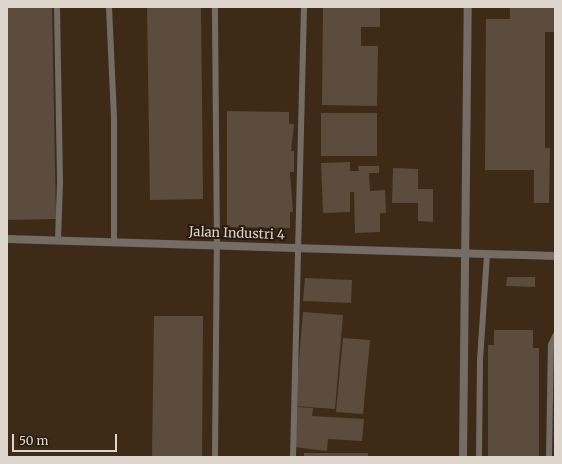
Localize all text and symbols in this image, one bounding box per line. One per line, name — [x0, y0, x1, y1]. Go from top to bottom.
street label: Jalan Industri 4 — [189, 225, 285, 243]
scale bar — [14, 426, 119, 452]
text: 50 m — [19, 433, 48, 448]

